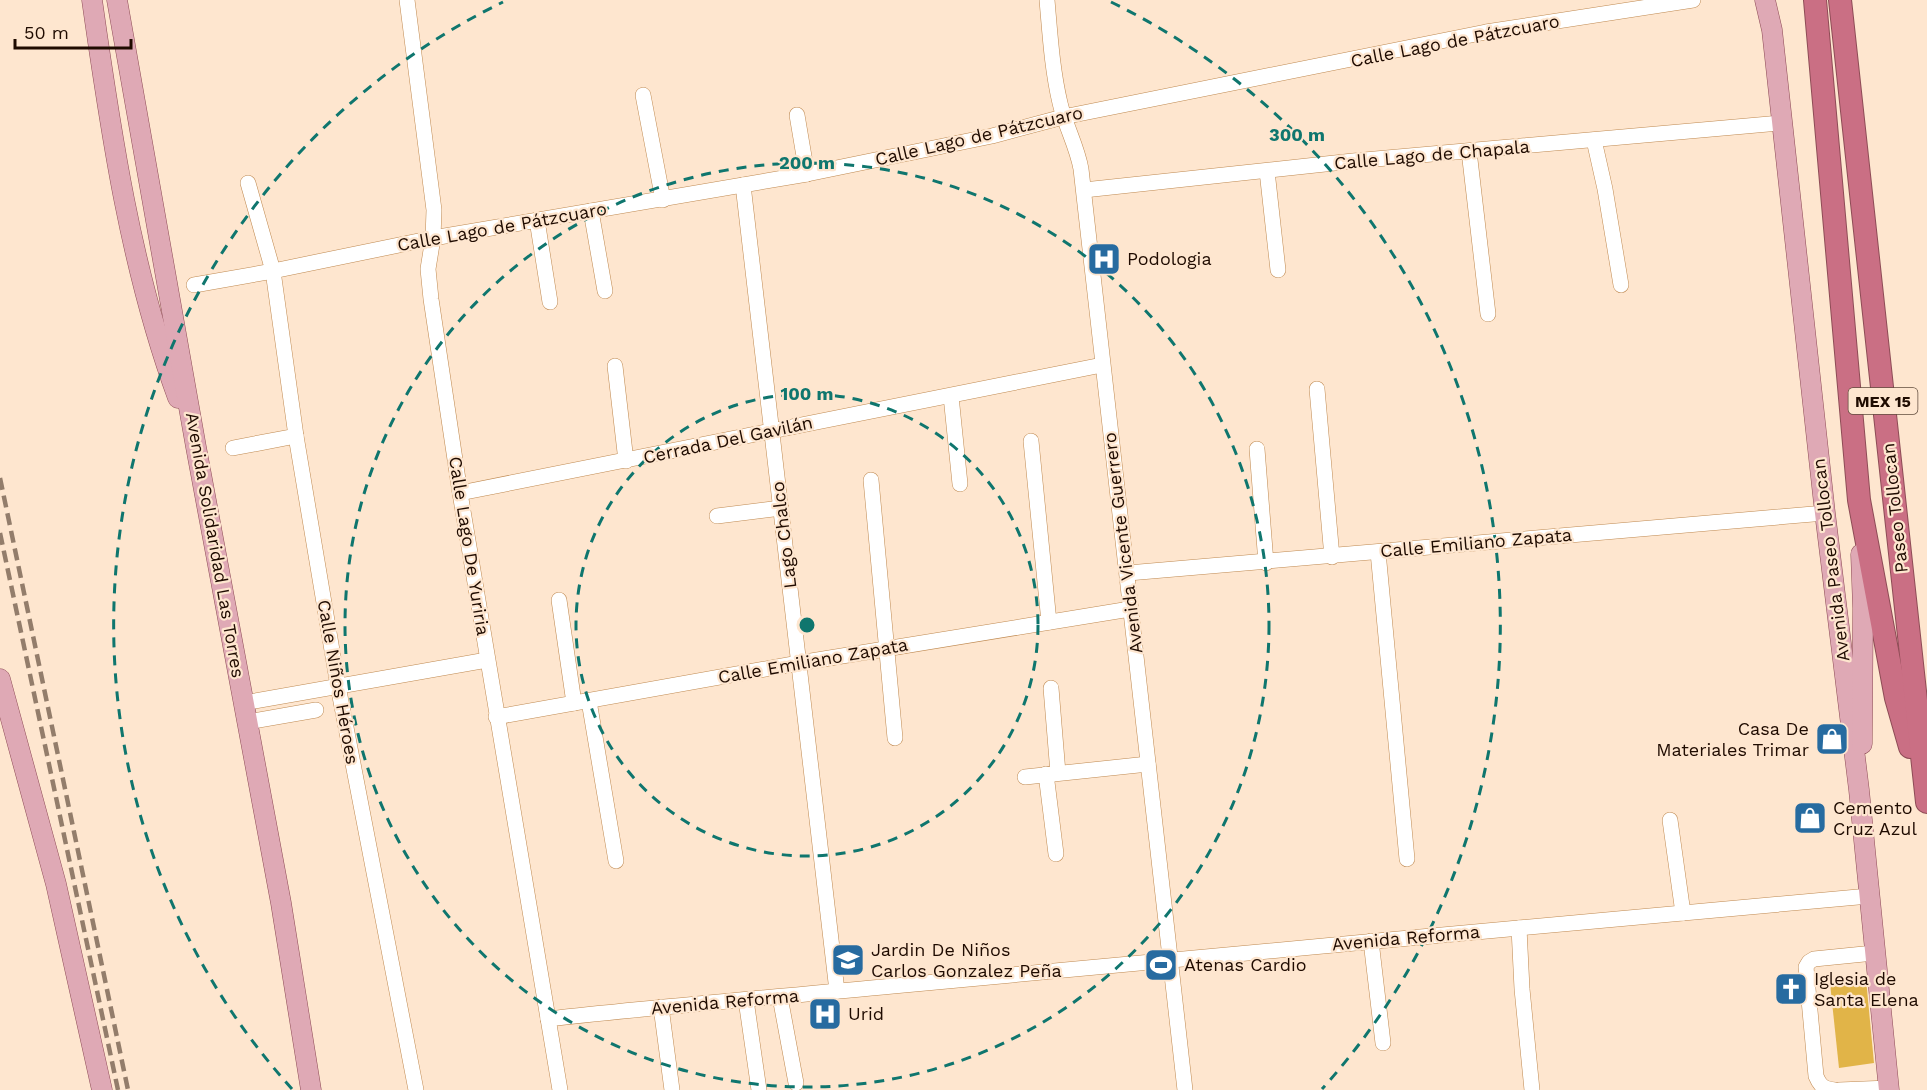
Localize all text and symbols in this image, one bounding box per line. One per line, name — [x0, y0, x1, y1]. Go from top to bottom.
street label: Calle Lago de Pátzcuaro — [1349, 10, 1561, 71]
scale bar — [15, 12, 130, 50]
text: 50 m — [24, 22, 69, 43]
street label: Calle Lago de Pátzcuaro — [873, 101, 1085, 170]
text: 300 m — [1269, 124, 1325, 145]
street label: Calle Lago de Chapala — [1333, 135, 1531, 174]
text: 200 m — [779, 152, 835, 173]
street label: Calle Lago de Pátzcuaro — [396, 198, 608, 255]
hospital icon: Podologia — [1086, 241, 1122, 277]
place label: Podologia — [1127, 248, 1212, 269]
text: 100 m — [780, 383, 834, 404]
road number: MEX 15 — [1848, 388, 1918, 414]
street label: Avenida Solidaridad Las Torres — [182, 410, 249, 679]
street label: Cerrada Del Gavilán — [641, 411, 815, 468]
street label: Avenida Vicente Guerrero — [1099, 431, 1146, 655]
street label: Paseo Tollocan — [1877, 442, 1912, 574]
street label: Calle Lago De Yuriria — [445, 455, 494, 637]
street label: Avenida Paseo Tollocan — [1808, 457, 1853, 663]
street label: Lago Chalco — [767, 480, 800, 590]
street label: Calle Emiliano Zapata — [1379, 524, 1573, 561]
street label: Calle Niños Héroes — [314, 598, 363, 766]
centre of rings — [797, 615, 817, 635]
street label: Calle Emiliano Zapata — [716, 633, 909, 688]
place label: Casa De Materiales Trimar — [1656, 718, 1809, 760]
shop icon: Casa De Materiales Trimar — [1814, 721, 1850, 757]
place label: Cemento Cruz Azul — [1833, 797, 1917, 839]
shop icon: Cemento Cruz Azul — [1792, 800, 1828, 836]
street label: Avenida Reforma — [1331, 921, 1481, 954]
place label: Jardin De Niños Carlos Gonzalez Peña — [871, 939, 1062, 981]
school or university icon: Jardin De Niños Carlos Gonzalez Peña — [830, 942, 866, 978]
sports icon: Atenas Cardio — [1143, 947, 1179, 983]
place label: Atenas Cardio — [1184, 954, 1307, 975]
place label: Iglesia de Santa Elena — [1814, 968, 1919, 1010]
church icon: Iglesia de Santa Elena — [1773, 971, 1809, 1007]
street label: Avenida Reforma — [650, 985, 800, 1018]
hospital icon: Urid — [807, 996, 843, 1032]
place label: Urid — [848, 1003, 884, 1024]

